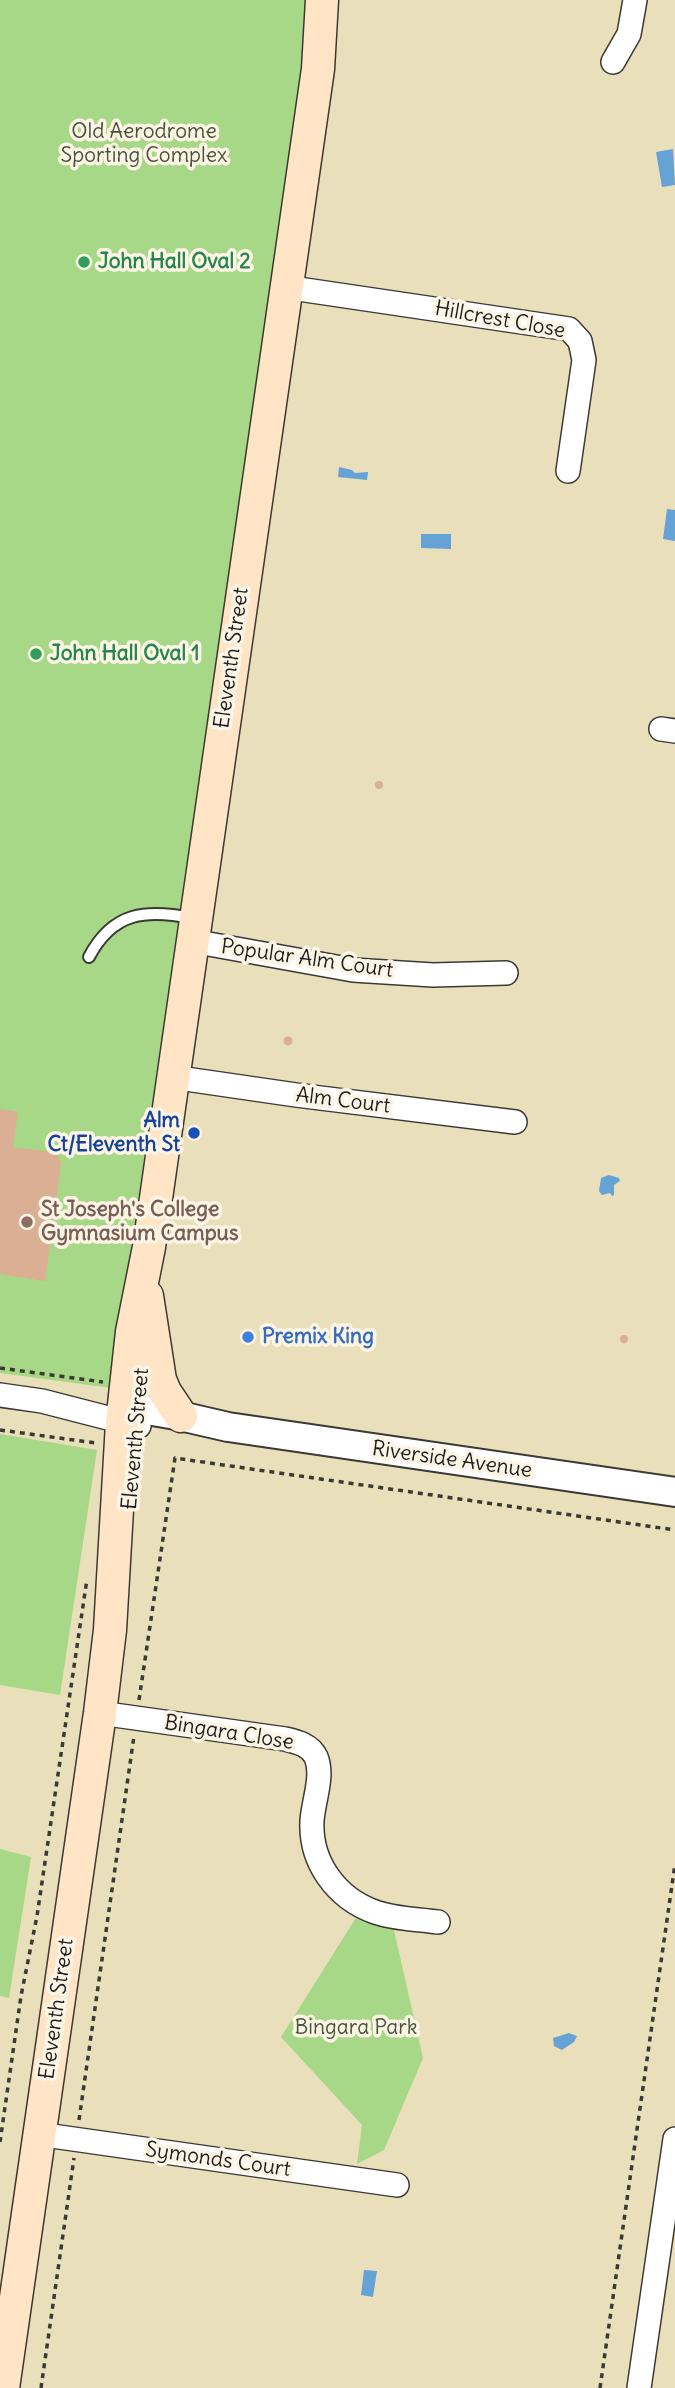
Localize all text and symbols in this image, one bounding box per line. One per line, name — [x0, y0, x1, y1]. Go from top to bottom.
park label: Old Aerodrome Sporting Complex — [61, 119, 227, 169]
place label: John Hall Oval 2 — [98, 249, 251, 275]
marker: John Hall Oval 2 — [76, 254, 92, 270]
street label: Hillcrest Close — [433, 296, 567, 344]
street label: Eleventh Street — [210, 586, 254, 730]
place label: John Hall Oval 1 — [50, 641, 200, 667]
marker: John Hall Oval 1 — [28, 646, 44, 662]
street label: Popular Alm Court — [219, 934, 395, 984]
street label: Alm Court — [294, 1083, 392, 1119]
place label: Alm Ct/Eleventh St — [48, 1108, 180, 1158]
marker: Alm Ct/Eleventh St — [186, 1125, 202, 1141]
place label: St Joseph's College Gymnasium Campus — [41, 1197, 238, 1247]
marker: St Joseph's College Gymnasium Campus — [19, 1214, 35, 1230]
place label: Premix King — [262, 1324, 374, 1350]
marker: Premix King — [240, 1329, 256, 1345]
street label: Eleventh Street — [117, 1367, 155, 1511]
street label: Riverside Avenue — [370, 1436, 534, 1484]
street label: Bingara Close — [162, 1710, 296, 1756]
street label: Eleventh Street — [35, 1937, 79, 2081]
park label: Bingara Park — [294, 2015, 418, 2041]
street label: Symonds Court — [144, 2137, 292, 2183]

